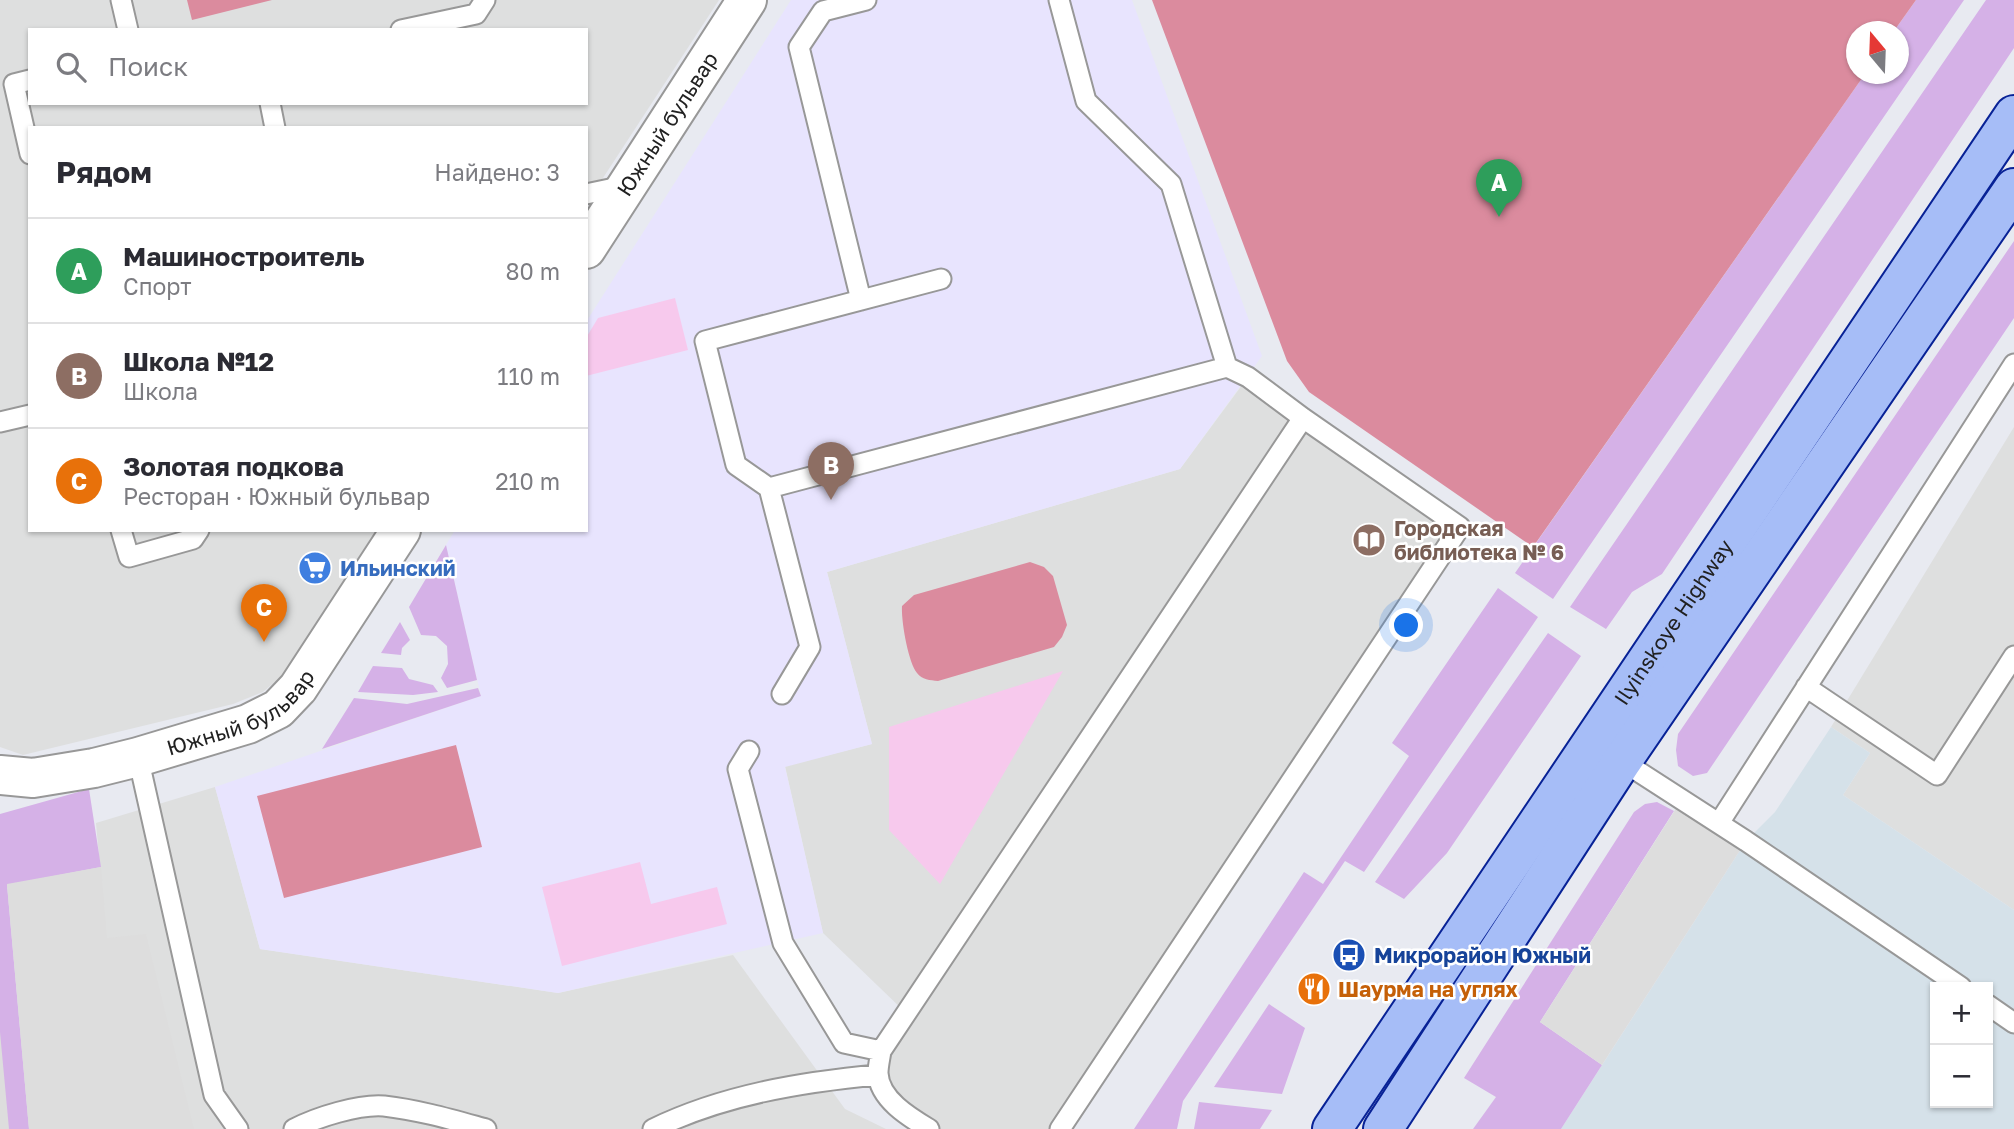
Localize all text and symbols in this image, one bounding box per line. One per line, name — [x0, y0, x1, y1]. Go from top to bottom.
north arrow — [1846, 21, 1909, 84]
search box — [28, 28, 588, 105]
street label: Южный бульвар — [611, 47, 723, 201]
icon: search — [52, 48, 90, 86]
text: Поиск — [108, 51, 188, 82]
text: Рядом — [56, 154, 152, 190]
text: Найдено: 3 — [434, 158, 560, 186]
pin: A — [1476, 159, 1522, 217]
text: Машиностроитель — [123, 241, 364, 272]
text: A — [71, 257, 87, 285]
text: 80 m — [506, 257, 560, 285]
text: Спорт — [123, 272, 191, 300]
text: Школа №12 — [123, 346, 274, 377]
text: B — [71, 362, 87, 390]
text: 110 m — [497, 362, 560, 390]
text: Школа — [123, 377, 198, 405]
pin: B — [808, 442, 854, 500]
text: Золотая подкова — [123, 451, 344, 482]
text: C — [71, 467, 87, 495]
text: 210 m — [495, 467, 560, 495]
text: Ресторан · Южный бульвар — [123, 482, 430, 510]
place label: Городская библиотека № 6 — [1394, 515, 1564, 565]
library icon: Городская библиотека № 6 — [1350, 521, 1388, 559]
street label: Ilyinskoye Highway — [1608, 534, 1738, 710]
supermarket icon: Ильинский — [296, 549, 334, 587]
place label: Ильинский — [340, 555, 456, 581]
pin: C — [241, 584, 287, 642]
your location — [1389, 608, 1423, 642]
street label: Южный бульвар — [164, 665, 319, 761]
bus stop icon: Микрорайон Южный — [1330, 936, 1368, 974]
place label: Микрорайон Южный — [1374, 942, 1591, 968]
restaurant icon: Шаурма на углях — [1295, 970, 1333, 1008]
place label: Шаурма на углях — [1338, 976, 1518, 1002]
map controls — [1930, 982, 1993, 1108]
button: + — [1930, 982, 1993, 1045]
button: − — [1930, 1045, 1993, 1108]

